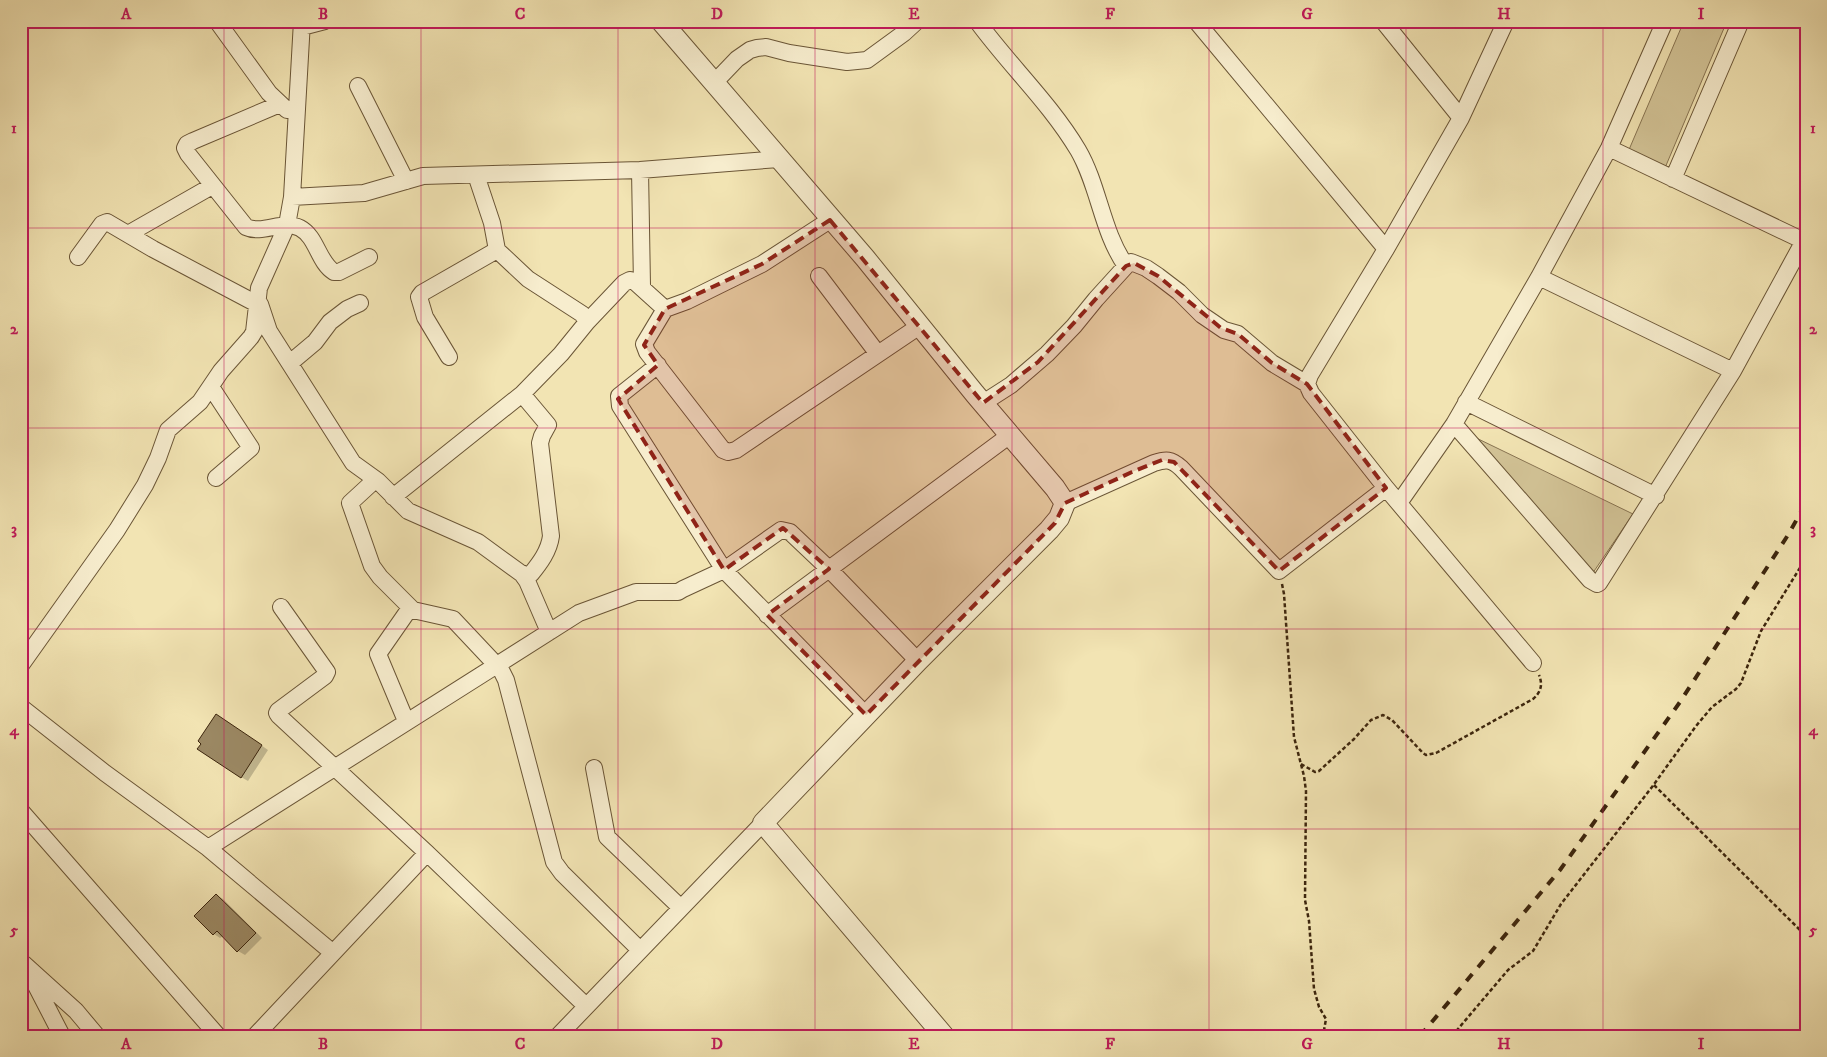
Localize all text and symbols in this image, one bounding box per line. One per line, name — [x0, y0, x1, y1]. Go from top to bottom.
text: A — [120, 4, 132, 24]
text: B — [318, 4, 328, 24]
text: C — [515, 4, 525, 24]
text: D — [711, 4, 723, 24]
text: E — [908, 4, 920, 24]
text: F — [1105, 4, 1115, 24]
text: G — [1301, 4, 1313, 24]
text: H — [1497, 4, 1511, 24]
text: I — [1698, 4, 1705, 24]
text: 1 — [11, 118, 17, 138]
text: 1 — [1810, 118, 1816, 138]
text: 2 — [10, 319, 19, 339]
text: 2 — [1809, 319, 1818, 339]
text: 3 — [11, 519, 17, 539]
text: 3 — [1810, 519, 1816, 539]
text: 4 — [8, 720, 19, 740]
text: 4 — [1807, 720, 1818, 740]
text: 5 — [9, 920, 18, 940]
text: 5 — [1808, 920, 1817, 940]
text: A — [120, 1034, 132, 1054]
text: B — [318, 1034, 328, 1054]
text: C — [515, 1034, 525, 1054]
text: D — [711, 1034, 723, 1054]
text: E — [908, 1034, 920, 1054]
text: F — [1105, 1034, 1115, 1054]
text: G — [1301, 1034, 1313, 1054]
text: H — [1497, 1034, 1511, 1054]
text: I — [1698, 1034, 1705, 1054]

